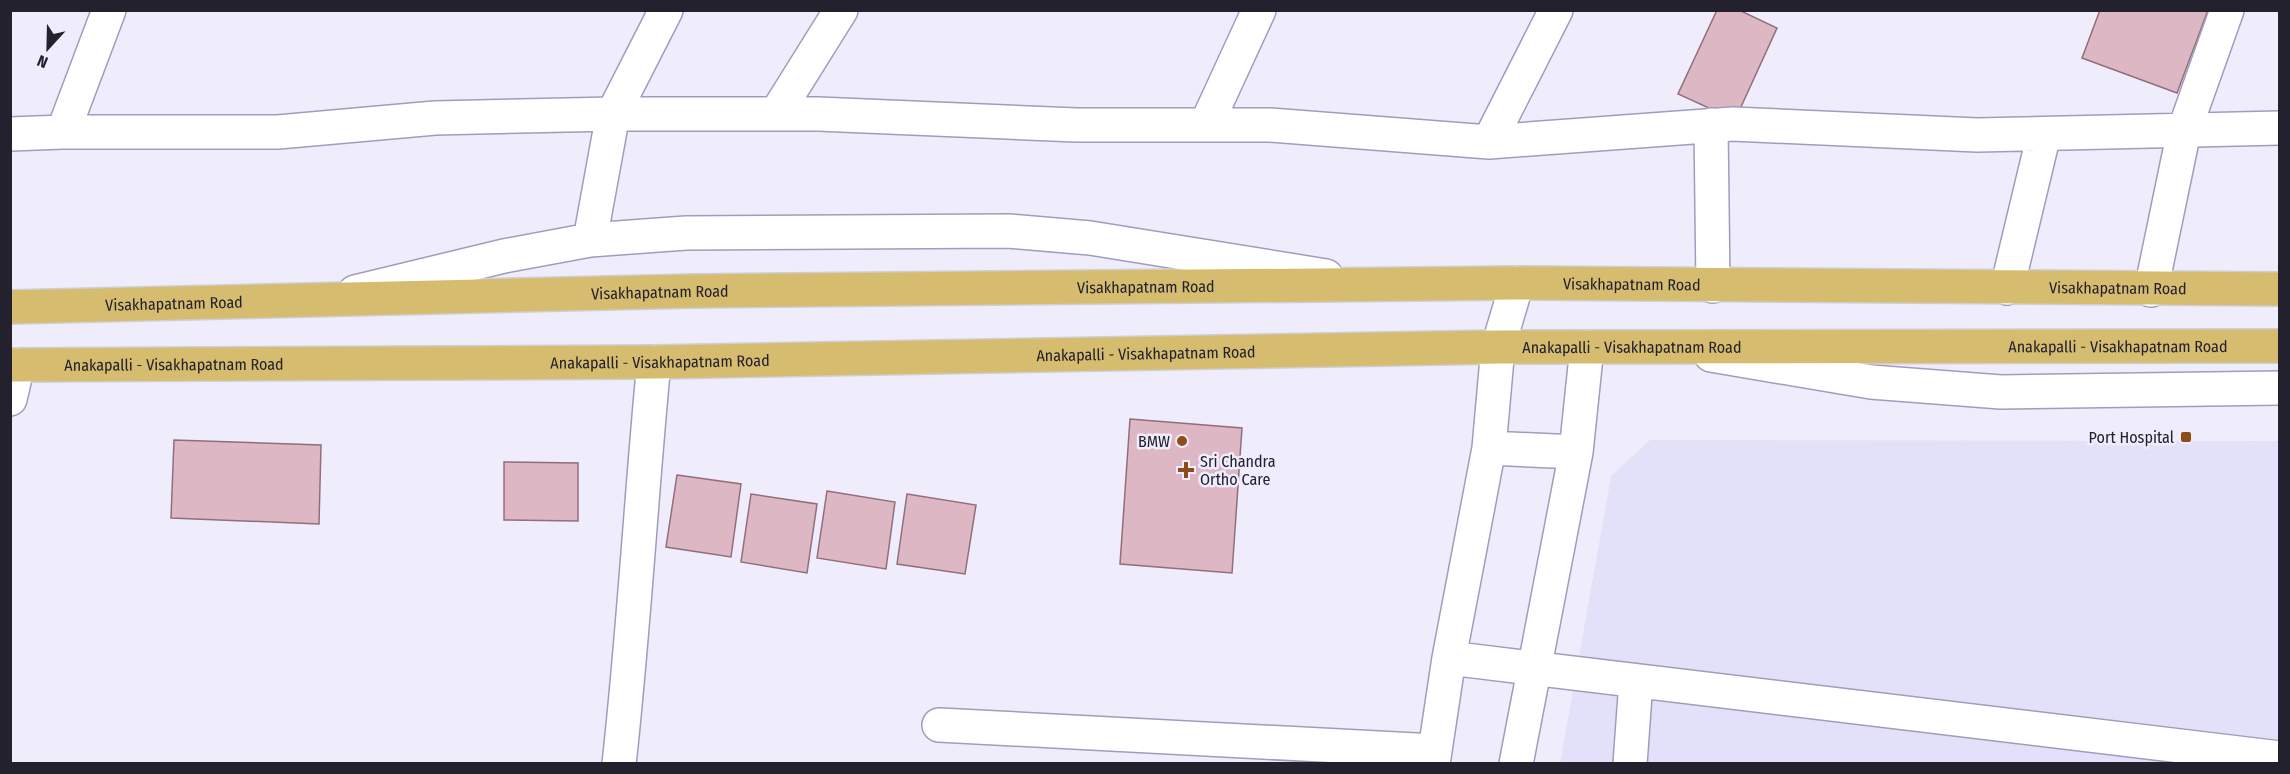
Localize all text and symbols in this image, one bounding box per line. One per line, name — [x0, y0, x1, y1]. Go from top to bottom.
north arrow — [18, 18, 78, 78]
text: N — [35, 51, 51, 72]
street label: Visakhapatnam Road — [1563, 274, 1701, 294]
street label: Visakhapatnam Road — [1077, 277, 1215, 297]
street label: Visakhapatnam Road — [2049, 278, 2187, 298]
street label: Visakhapatnam Road — [591, 282, 729, 303]
street label: Visakhapatnam Road — [105, 293, 243, 315]
street label: Anakapalli - Visakhapatnam Road — [2008, 337, 2228, 356]
street label: Anakapalli - Visakhapatnam Road — [1522, 338, 1742, 357]
street label: Anakapalli - Visakhapatnam Road — [1036, 342, 1256, 365]
street label: Anakapalli - Visakhapatnam Road — [550, 351, 770, 372]
street label: Anakapalli - Visakhapatnam Road — [64, 355, 284, 375]
place label: Port Hospital — [2089, 428, 2174, 447]
marker: Port Hospital — [2179, 430, 2193, 444]
place label: BMW — [1138, 432, 1170, 451]
marker: BMW — [1175, 434, 1189, 448]
place label: Sri Chandra Ortho Care — [1200, 452, 1276, 489]
marker: Sri Chandra Ortho Care — [1177, 461, 1195, 479]

